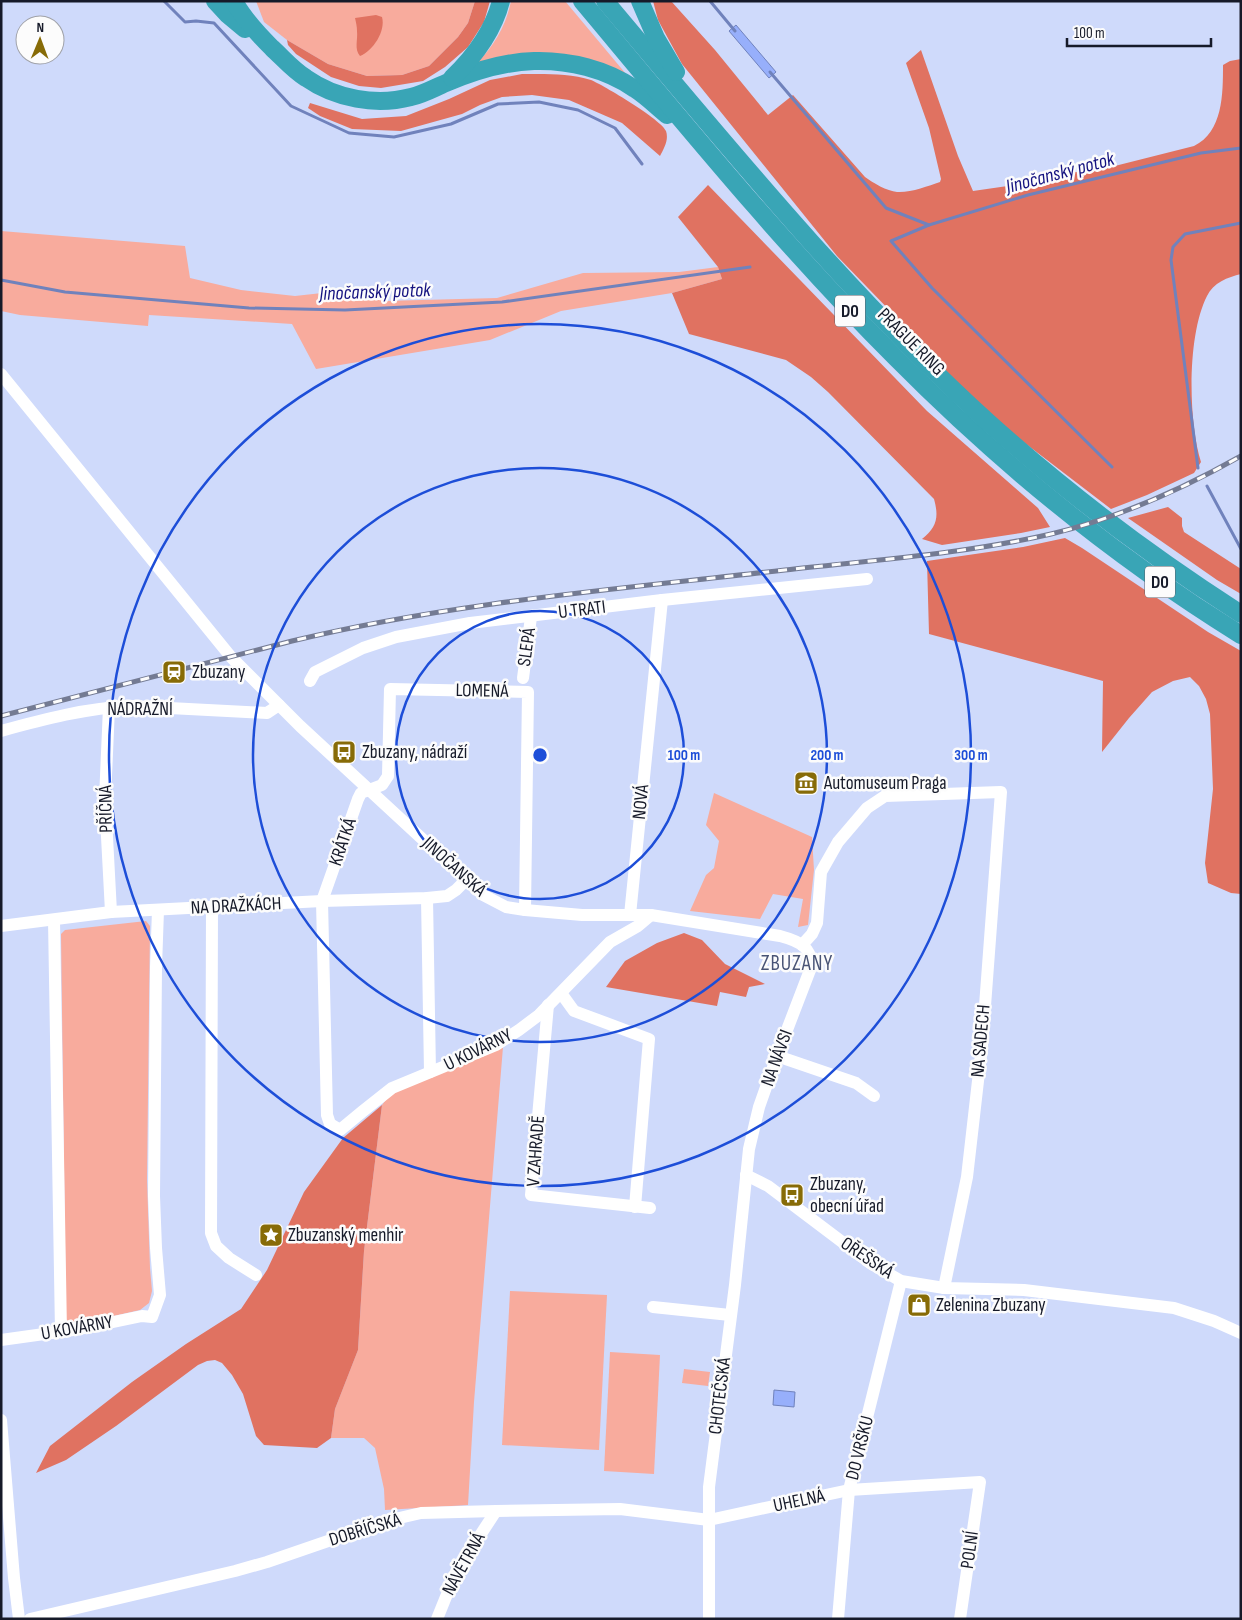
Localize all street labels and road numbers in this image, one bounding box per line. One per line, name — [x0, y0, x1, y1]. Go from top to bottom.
road number: D0 — [835, 296, 865, 326]
street label: PRAGUE RING — [872, 303, 950, 381]
road number: D0 — [1145, 566, 1175, 598]
street label: U TRATI — [557, 596, 607, 624]
street label: SLEPÁ — [513, 625, 541, 668]
street label: LOMENÁ — [455, 679, 510, 703]
street label: NÁDRAŽNÍ — [107, 698, 173, 721]
street label: NOVÁ — [628, 783, 654, 821]
street label: PŘÍČNÁ — [94, 784, 118, 833]
street label: KRÁTKÁ — [324, 814, 362, 869]
street label: JINOČANSKÁ — [416, 831, 492, 902]
street label: NA DRAŽKÁCH — [190, 892, 282, 920]
street label: NA SADECH — [966, 1004, 996, 1078]
street label: U KOVÁRNY — [440, 1024, 516, 1076]
street label: NA NÁVSI — [756, 1026, 798, 1090]
street label: V ZAHRADĚ — [522, 1115, 550, 1187]
street label: OŘEŠSKÁ — [836, 1232, 898, 1284]
street label: U KOVÁRNY — [39, 1310, 115, 1346]
street label: CHOTEČSKÁ — [704, 1355, 736, 1436]
street label: DO VRŠKU — [841, 1414, 879, 1482]
street label: UHELNÁ — [771, 1484, 828, 1518]
street label: DOBŘÍČSKÁ — [326, 1508, 405, 1552]
street label: NÁVĚTRNÁ — [437, 1528, 491, 1599]
street label: POLNÍ — [956, 1529, 984, 1570]

